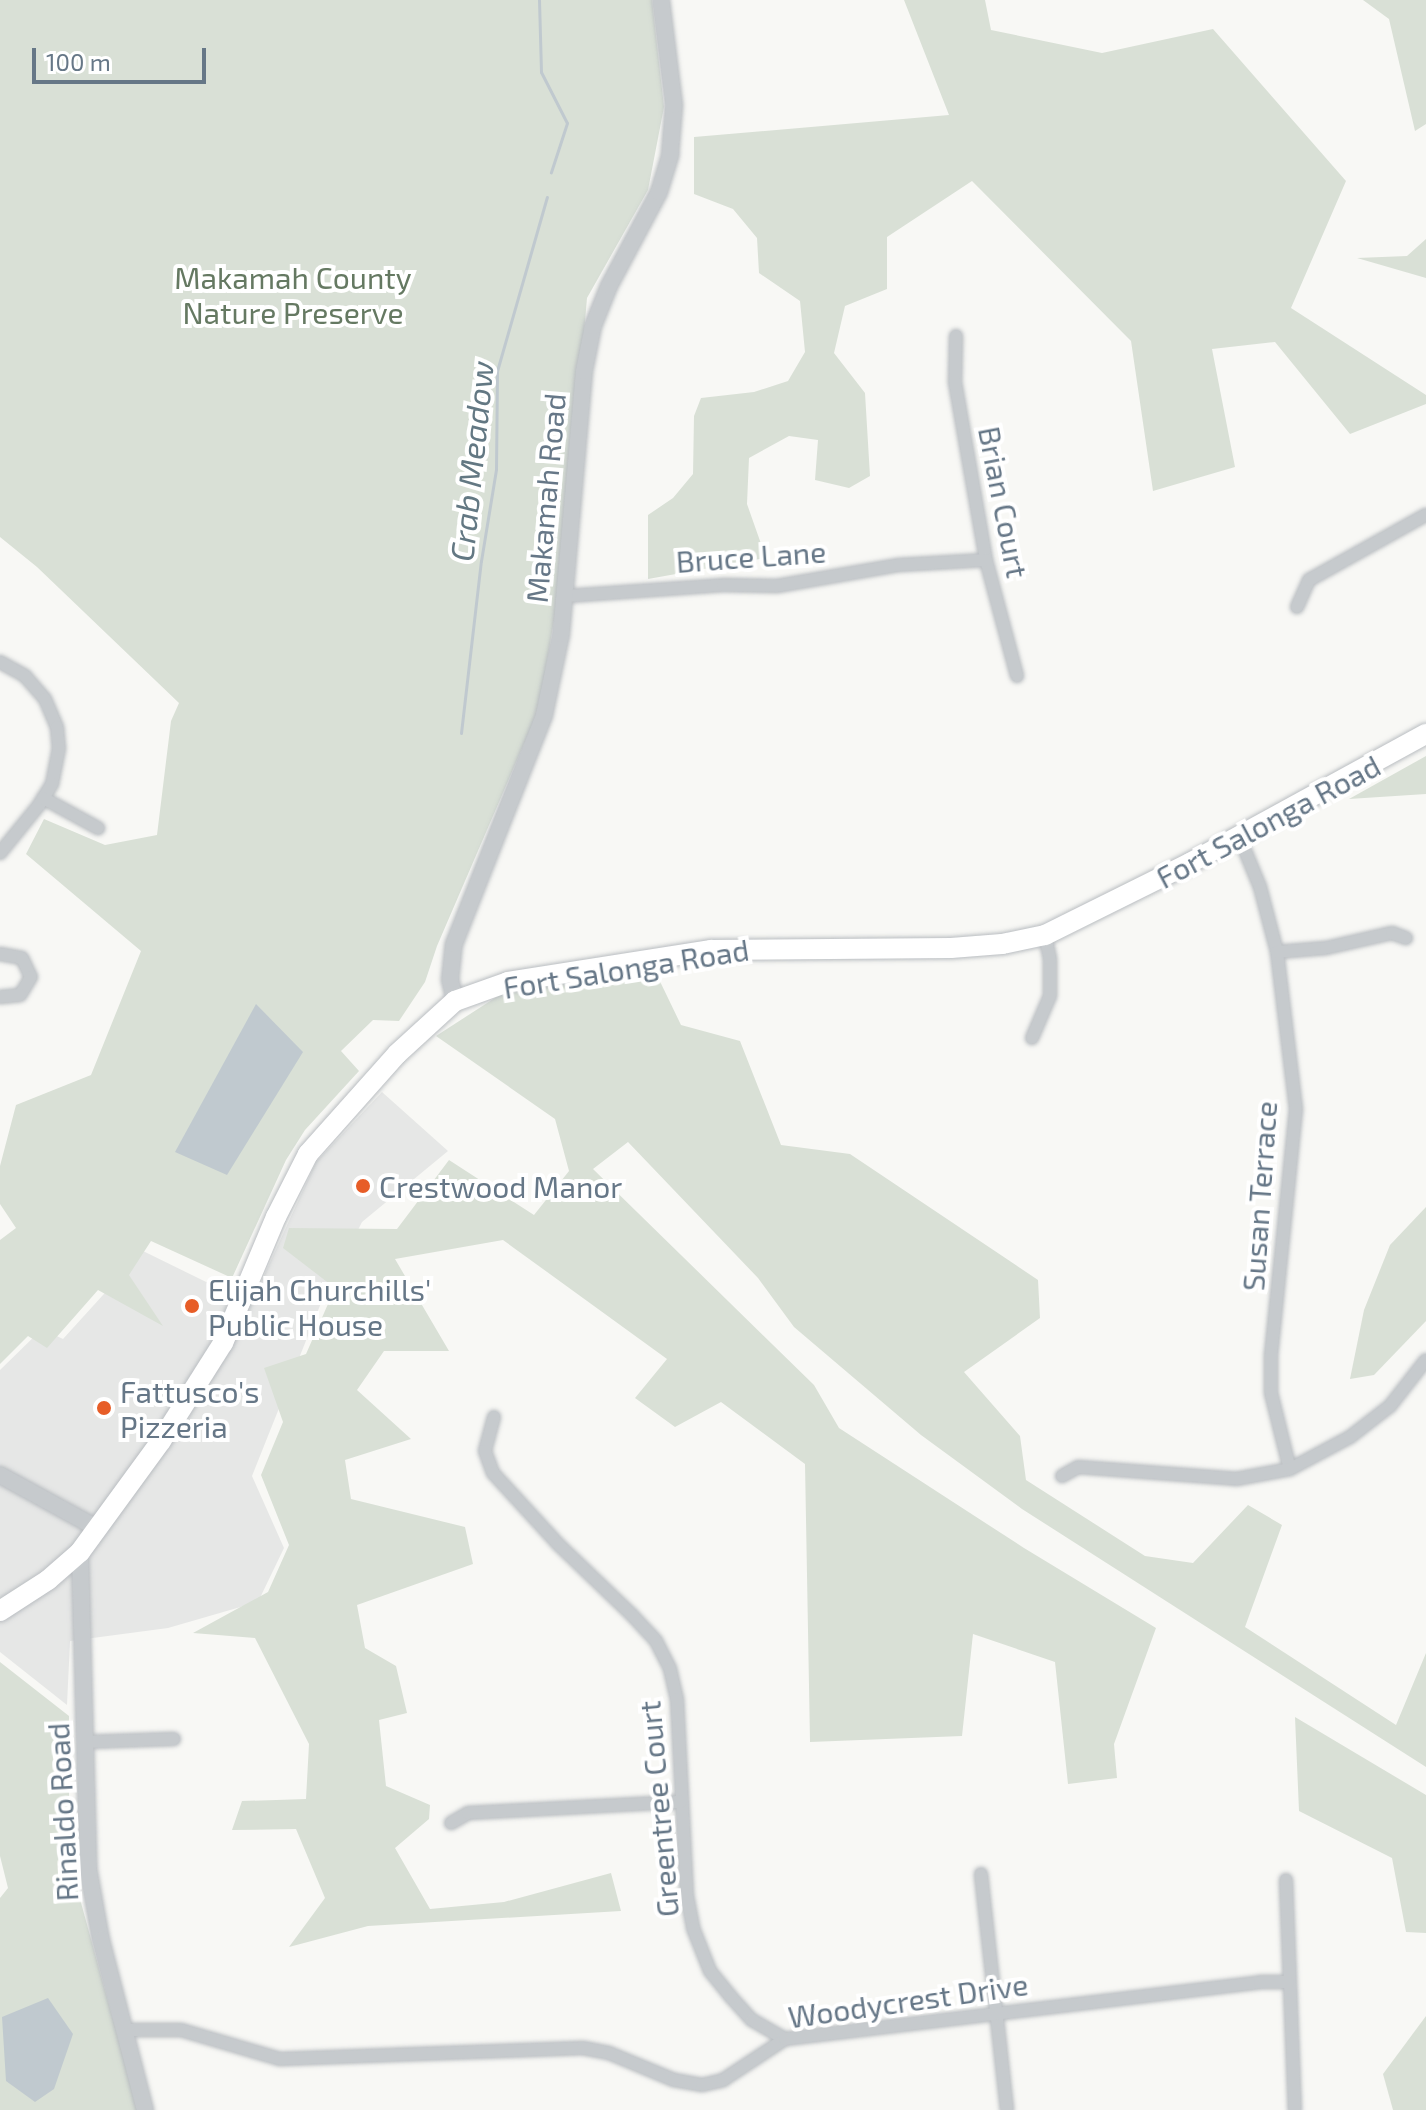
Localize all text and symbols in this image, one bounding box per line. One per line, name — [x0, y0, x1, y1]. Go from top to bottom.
scale bar — [36, 32, 210, 82]
text: 100 m — [46, 47, 111, 76]
park label: Makamah County Nature Preserve — [174, 259, 412, 330]
water label: Crab Meadow — [441, 359, 501, 563]
street label: Makamah Road — [518, 392, 572, 604]
street label: Brian Court — [972, 423, 1036, 581]
street label: Bruce Lane — [675, 533, 827, 579]
street label: Fort Salonga Road — [1150, 747, 1386, 895]
street label: Fort Salonga Road — [501, 931, 751, 1005]
street label: Susan Terrace — [1234, 1099, 1284, 1293]
place label: Crestwood Manor — [379, 1168, 622, 1204]
marker: Crestwood Manor — [354, 1177, 372, 1195]
place label: Elijah Churchills' Public House — [208, 1271, 431, 1342]
marker: Elijah Churchills' Public House — [183, 1297, 201, 1315]
place label: Fattusco's Pizzeria — [120, 1373, 260, 1444]
marker: Fattusco's Pizzeria — [95, 1399, 113, 1417]
street label: Greentree Court — [631, 1699, 685, 1919]
street label: Rinaldo Road — [39, 1722, 85, 1902]
street label: Woodycrest Drive — [786, 1965, 1030, 2035]

